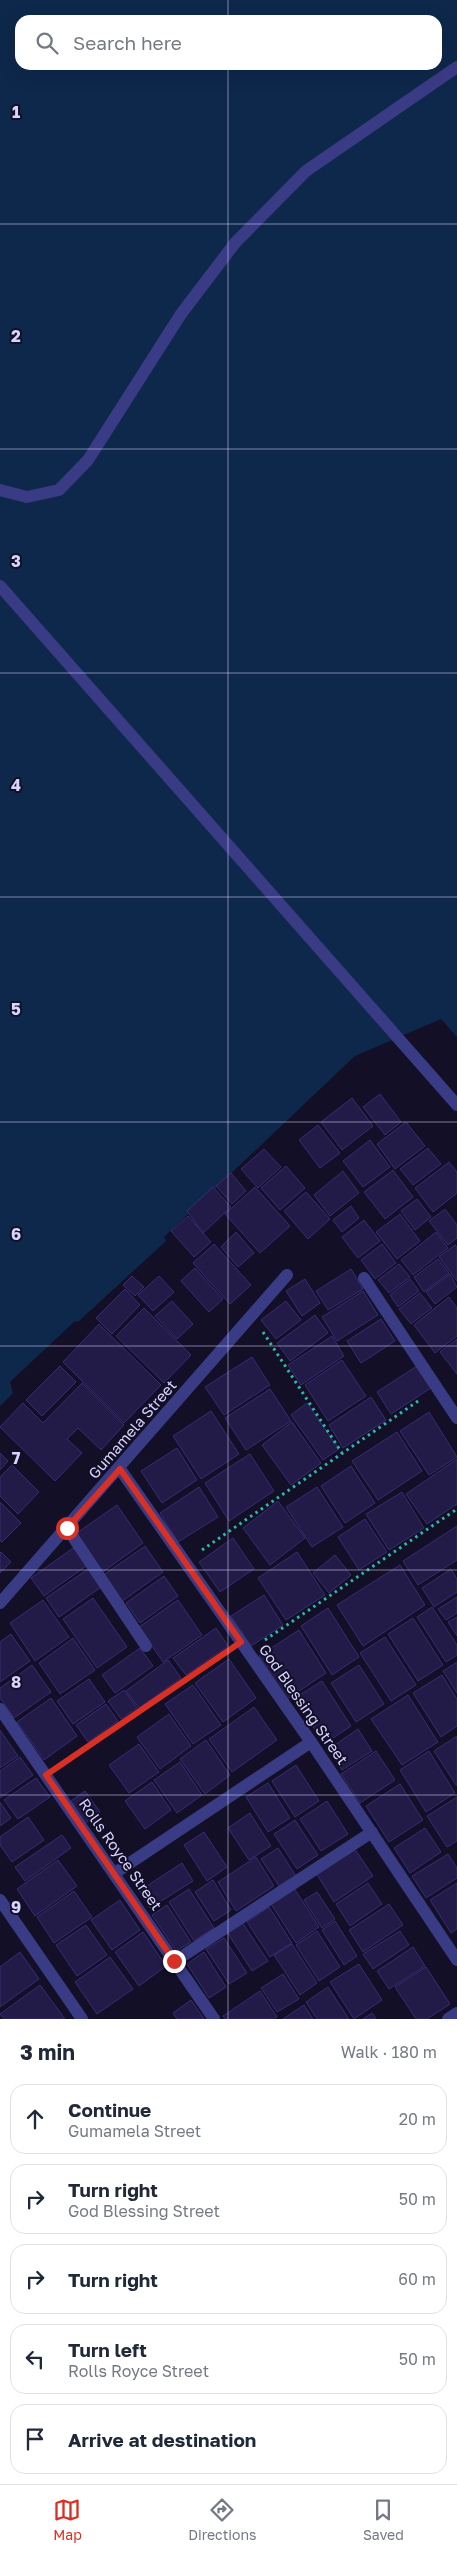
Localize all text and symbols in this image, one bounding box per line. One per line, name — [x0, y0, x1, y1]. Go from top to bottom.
search box — [15, 15, 442, 70]
icon: search — [33, 29, 61, 57]
text: Search here — [73, 31, 182, 54]
text: 1 — [12, 102, 20, 122]
text: 2 — [11, 326, 21, 346]
text: 3 — [11, 551, 21, 571]
text: 4 — [11, 775, 21, 795]
text: 5 — [11, 999, 21, 1019]
text: 6 — [11, 1224, 21, 1244]
street label: Gumamela Street — [84, 1376, 180, 1482]
text: 7 — [12, 1448, 21, 1468]
route start — [56, 1517, 79, 1540]
street label: God Blessing Street — [256, 1640, 352, 1768]
text: 8 — [11, 1672, 21, 1692]
street label: Rolls Royce Street — [76, 1795, 166, 1913]
text: 9 — [11, 1897, 21, 1917]
route end — [163, 1950, 186, 1973]
text: 3 min — [20, 2039, 75, 2065]
text: Walk · 180 m — [341, 2042, 437, 2062]
text: Continue — [68, 2098, 151, 2121]
icon: ahead — [21, 2105, 49, 2133]
text: 20 m — [399, 2109, 436, 2129]
text: Gumamela Street — [68, 2121, 201, 2141]
text: Turn right — [68, 2178, 158, 2201]
icon: right — [21, 2185, 49, 2213]
text: 50 m — [399, 2189, 436, 2209]
text: God Blessing Street — [68, 2201, 220, 2221]
icon: right — [21, 2265, 49, 2293]
text: Turn right — [68, 2268, 158, 2291]
text: 60 m — [398, 2269, 436, 2289]
text: Turn left — [68, 2338, 147, 2361]
icon: left — [21, 2345, 49, 2373]
text: 50 m — [399, 2349, 436, 2369]
text: Rolls Royce Street — [68, 2361, 209, 2381]
icon: arrive — [21, 2425, 49, 2453]
text: Arrive at destination — [68, 2428, 256, 2451]
tab: Map — [53, 2496, 82, 2543]
tab: Directions — [188, 2496, 257, 2543]
tab: Saved — [363, 2496, 404, 2543]

